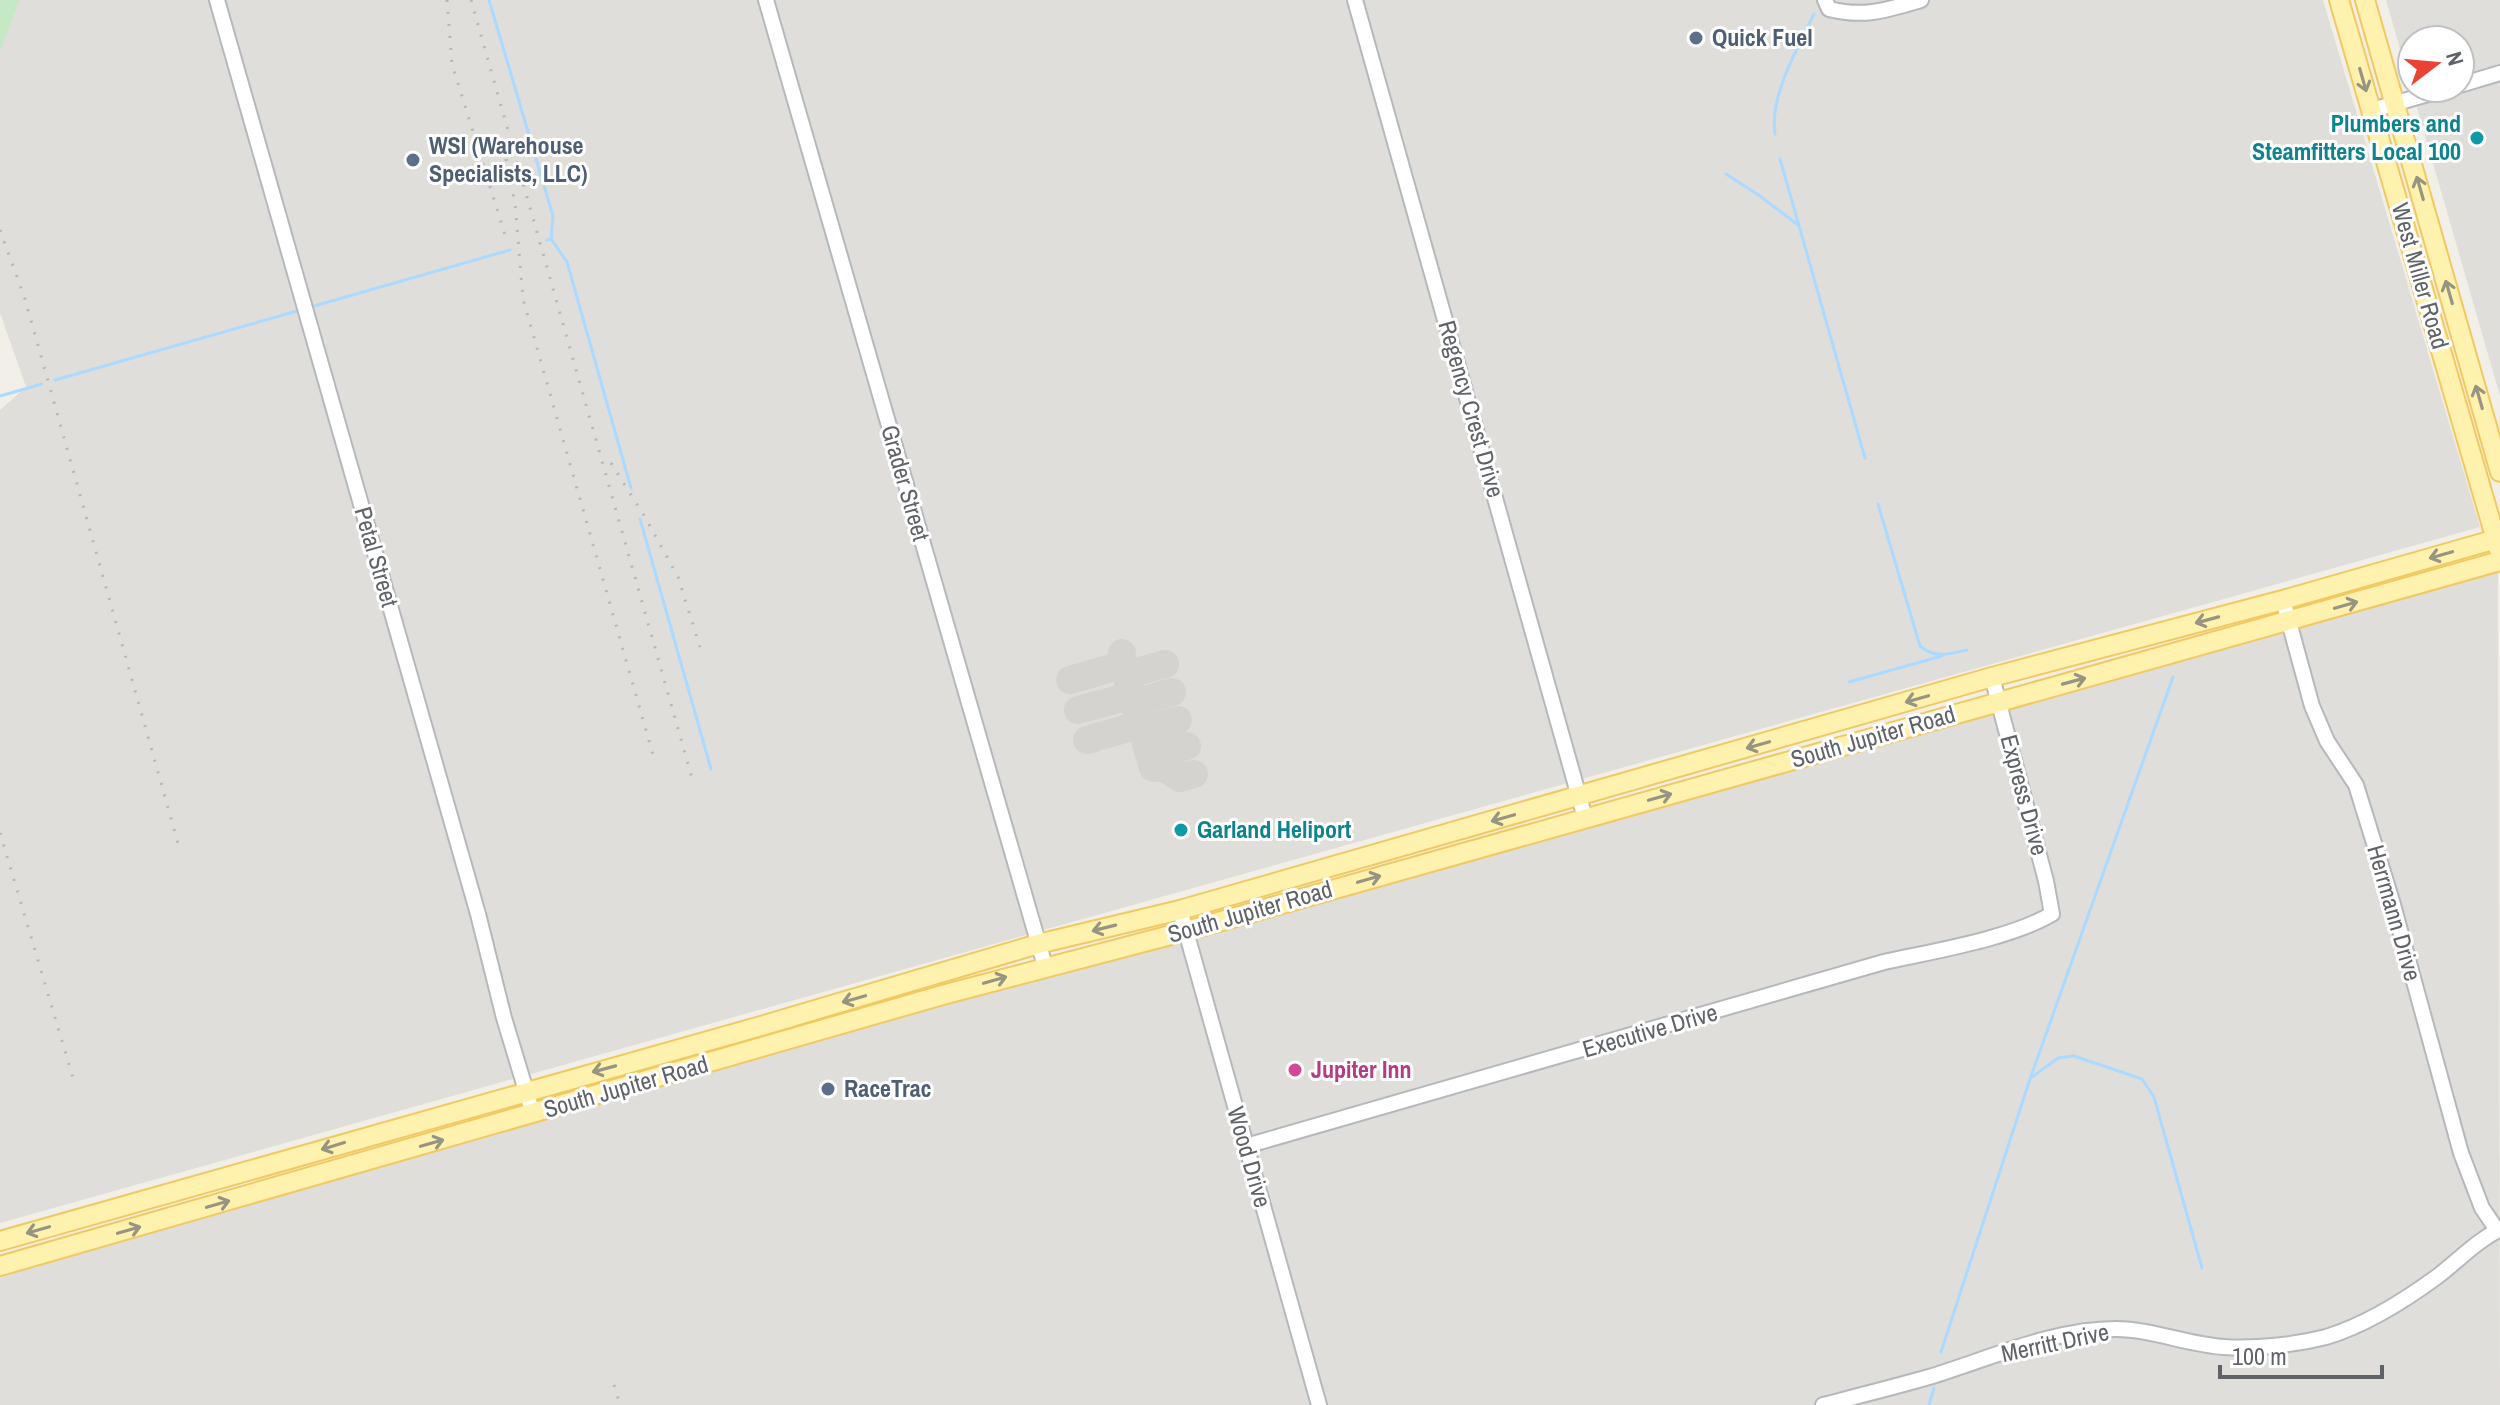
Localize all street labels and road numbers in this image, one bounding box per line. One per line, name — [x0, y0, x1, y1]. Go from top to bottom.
street label: West Miller Road — [2385, 199, 2457, 353]
street label: Regency Crest Drive — [1431, 317, 1513, 501]
street label: Grader Street — [874, 421, 938, 545]
street label: Petal Street — [347, 503, 407, 611]
street label: South Jupiter Road — [1787, 697, 1959, 775]
street label: Express Drive — [1994, 731, 2056, 859]
street label: Herrmann Drive — [2360, 841, 2430, 984]
street label: South Jupiter Road — [1164, 872, 1336, 950]
street label: Executive Drive — [1579, 996, 1721, 1065]
street label: South Jupiter Road — [540, 1047, 712, 1125]
street label: Wood Drive — [1220, 1103, 1280, 1211]
street label: Merritt Drive — [1998, 1315, 2112, 1369]

